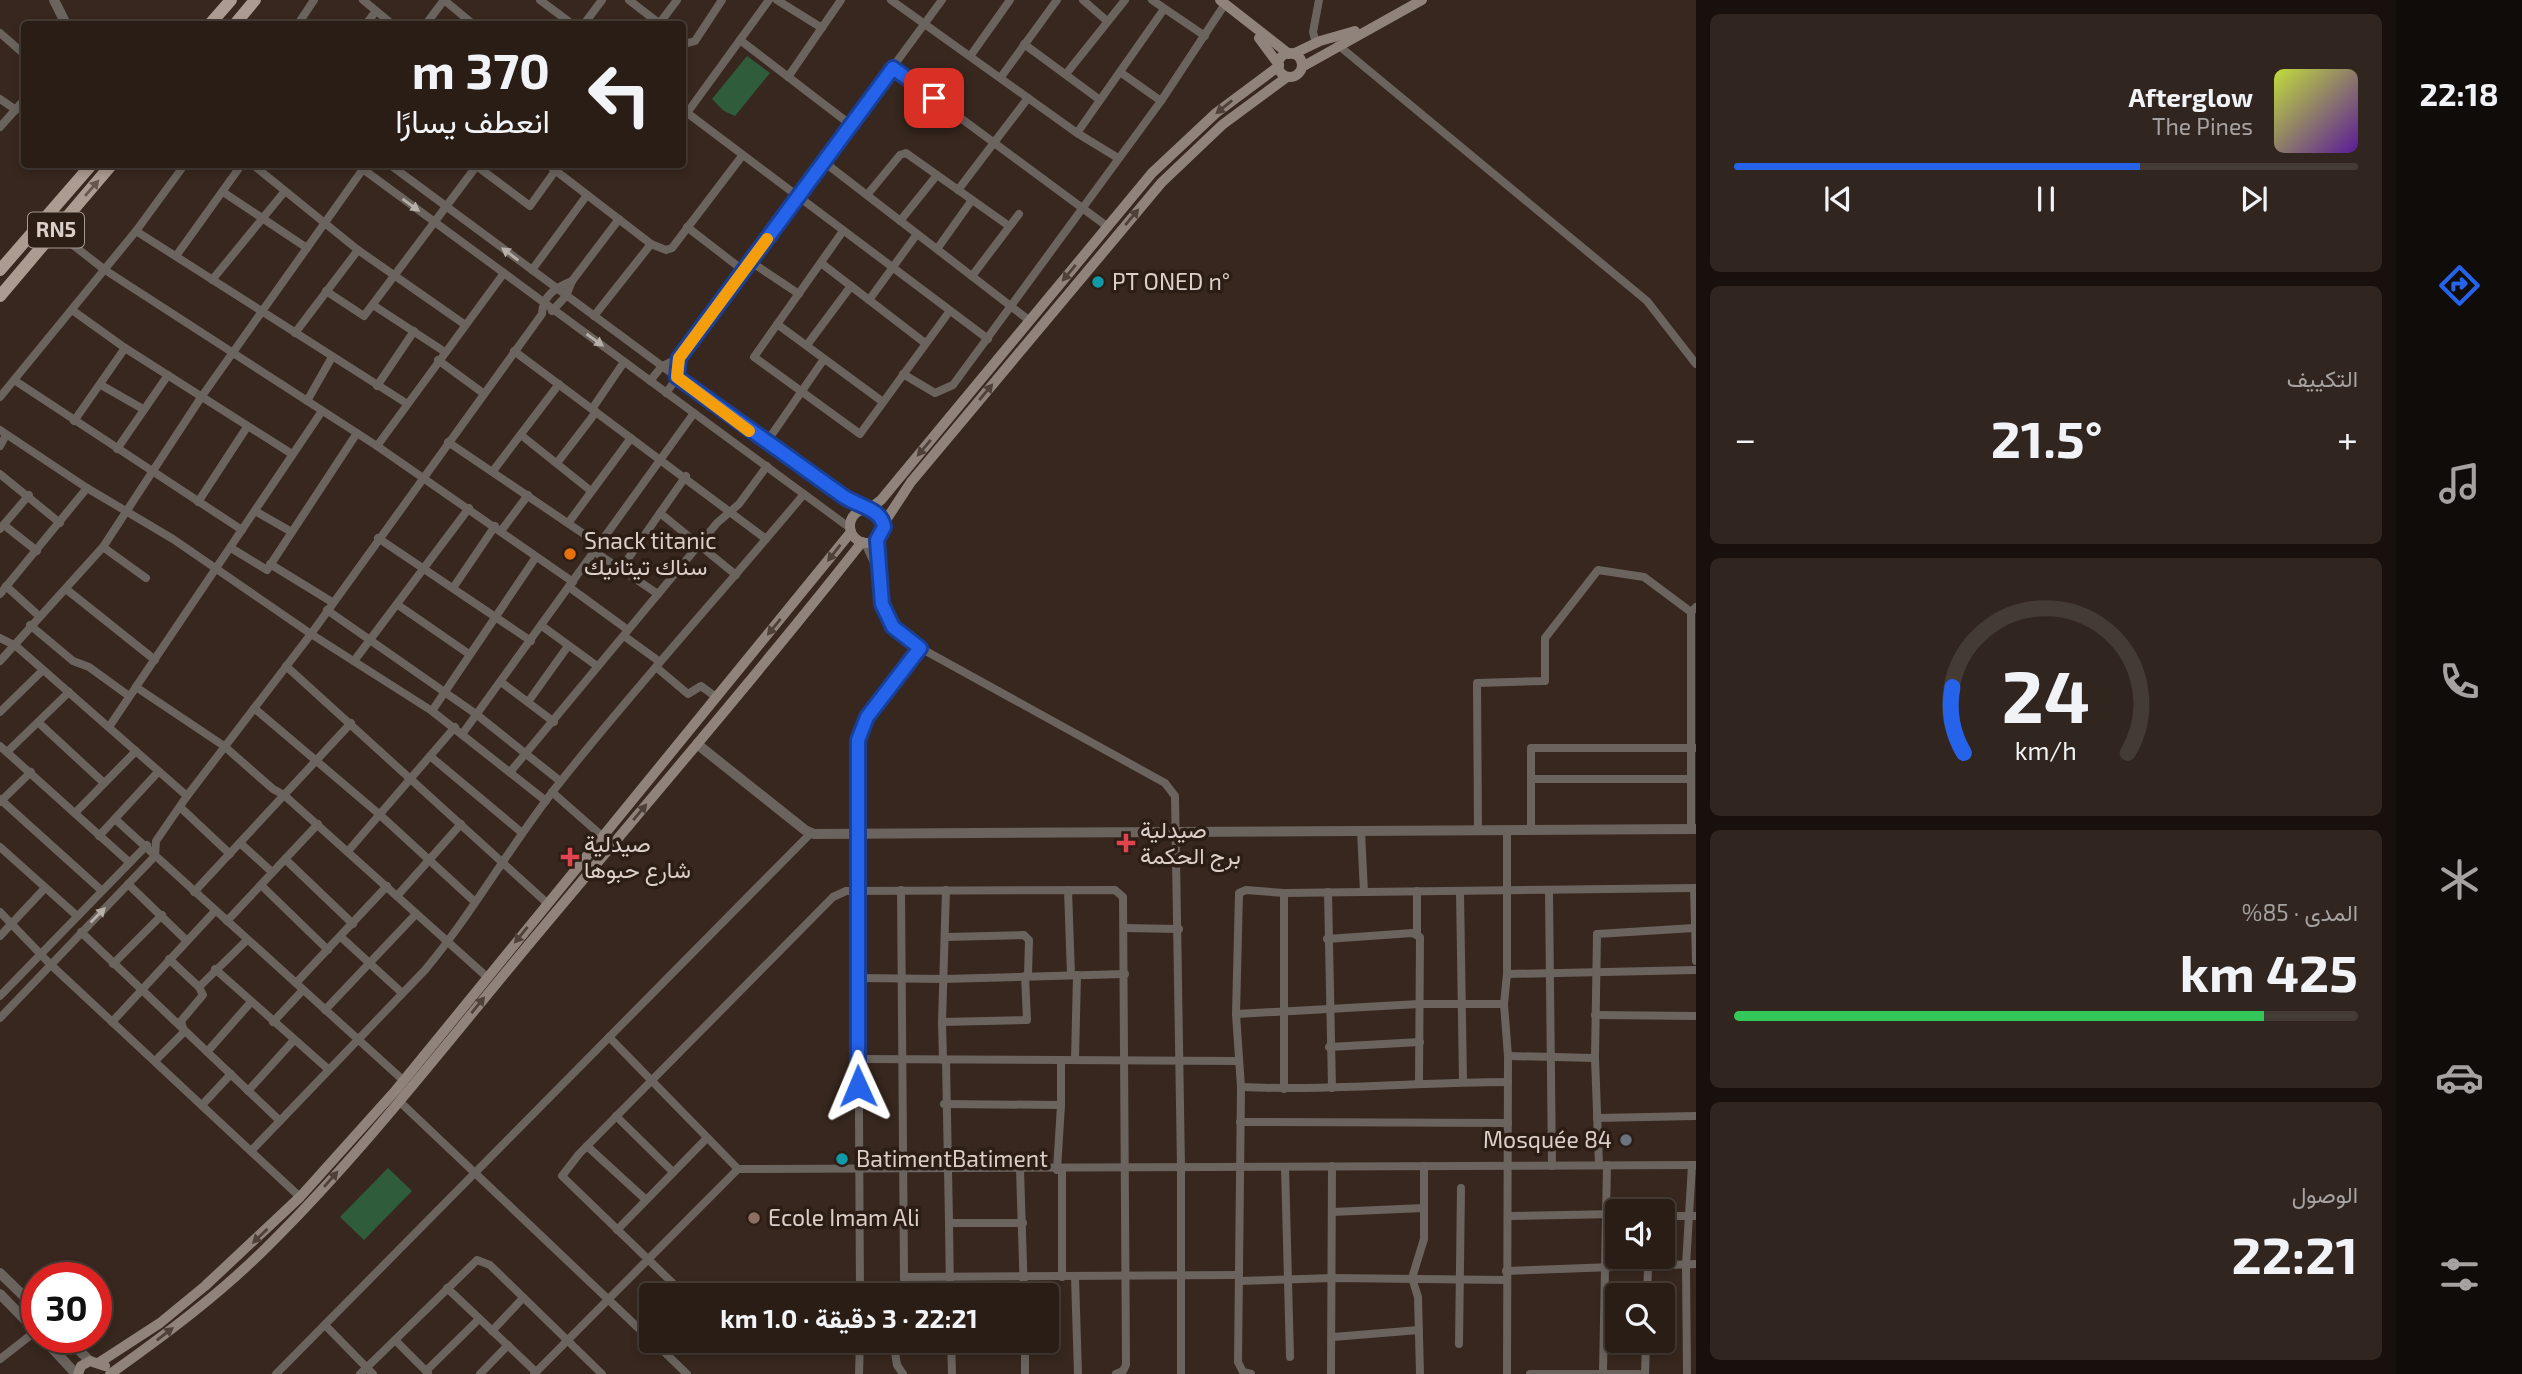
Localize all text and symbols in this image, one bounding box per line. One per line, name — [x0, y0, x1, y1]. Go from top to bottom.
text: 370 m — [412, 40, 550, 99]
icon: left — [574, 49, 665, 140]
pin — [904, 68, 964, 128]
text: 22:18 — [2419, 74, 2499, 112]
icon: arrive — [915, 79, 953, 117]
text: Afterglow — [2128, 81, 2253, 112]
one-way arrow — [1215, 99, 1233, 113]
text: انعطف يسارًا — [395, 101, 550, 139]
text: The Pines — [2152, 112, 2253, 140]
one-way arrow — [84, 179, 100, 197]
icon: previous — [1819, 180, 1857, 218]
icon: pause — [2027, 180, 2065, 218]
icon: next — [2235, 180, 2273, 218]
one-way arrow — [402, 198, 420, 212]
one-way arrow — [1124, 209, 1139, 226]
road number: RN5 — [28, 212, 84, 247]
one-way arrow — [501, 247, 519, 261]
icon: directions — [2435, 261, 2484, 310]
one-way arrow — [1062, 263, 1077, 281]
place label: PT ONED n° — [1112, 267, 1230, 295]
marker: PT ONED n° — [1090, 274, 1106, 290]
one-way arrow — [585, 332, 603, 347]
text: التكييف — [2287, 364, 2358, 392]
one-way arrow — [978, 383, 994, 401]
text: 21.5° — [1991, 406, 2103, 468]
text: − — [1734, 415, 1756, 461]
text: + — [2337, 415, 2358, 461]
one-way arrow — [916, 439, 932, 457]
icon: music — [2435, 459, 2484, 508]
place label: Snack titanic سناك تيتانيك — [584, 526, 717, 580]
one-way arrow — [828, 544, 842, 562]
marker: Snack titanic سناك تيتانيك — [562, 546, 578, 562]
one-way arrow — [767, 617, 782, 635]
text: 24 — [2002, 650, 2090, 738]
icon: phone — [2435, 657, 2484, 706]
text: km/h — [2015, 735, 2077, 765]
one-way arrow — [632, 803, 647, 821]
place label: صيدلية برج الحكمة — [1140, 815, 1241, 872]
place label: صيدلية شارع حبوها — [584, 829, 691, 886]
marker: صيدلية برج الحكمة — [1118, 835, 1134, 851]
marker: صيدلية شارع حبوها — [562, 849, 578, 865]
icon: climate — [2435, 855, 2484, 904]
text: المدى · 85% — [2242, 898, 2358, 926]
one-way arrow — [89, 907, 105, 924]
one-way arrow — [514, 926, 529, 944]
text: 425 km — [2180, 940, 2358, 1002]
one-way arrow — [471, 997, 486, 1015]
position arrow — [821, 1049, 895, 1123]
icon: car — [2435, 1053, 2484, 1102]
place label: Mosquée 84 — [1483, 1125, 1612, 1153]
marker: Mosquée 84 — [1618, 1132, 1634, 1148]
place label: BatimentBatiment — [856, 1144, 1048, 1172]
marker: BatimentBatiment — [834, 1151, 850, 1167]
one-way arrow — [323, 1170, 338, 1187]
text: الوصول — [2292, 1180, 2358, 1208]
map controls — [1605, 1199, 1675, 1353]
button: sound — [1605, 1199, 1675, 1269]
place label: Ecole Imam Ali — [768, 1203, 920, 1231]
marker: Ecole Imam Ali — [746, 1210, 762, 1226]
text: 22:21 — [2232, 1222, 2358, 1284]
one-way arrow — [252, 1228, 269, 1244]
icon: filters — [2435, 1250, 2484, 1299]
speed limit sign: 30 — [21, 1262, 112, 1353]
button: search — [1605, 1283, 1675, 1353]
text: 22:21 · 3 دقيقة · 1.0 km — [720, 1302, 978, 1333]
one-way arrow — [156, 1326, 174, 1341]

